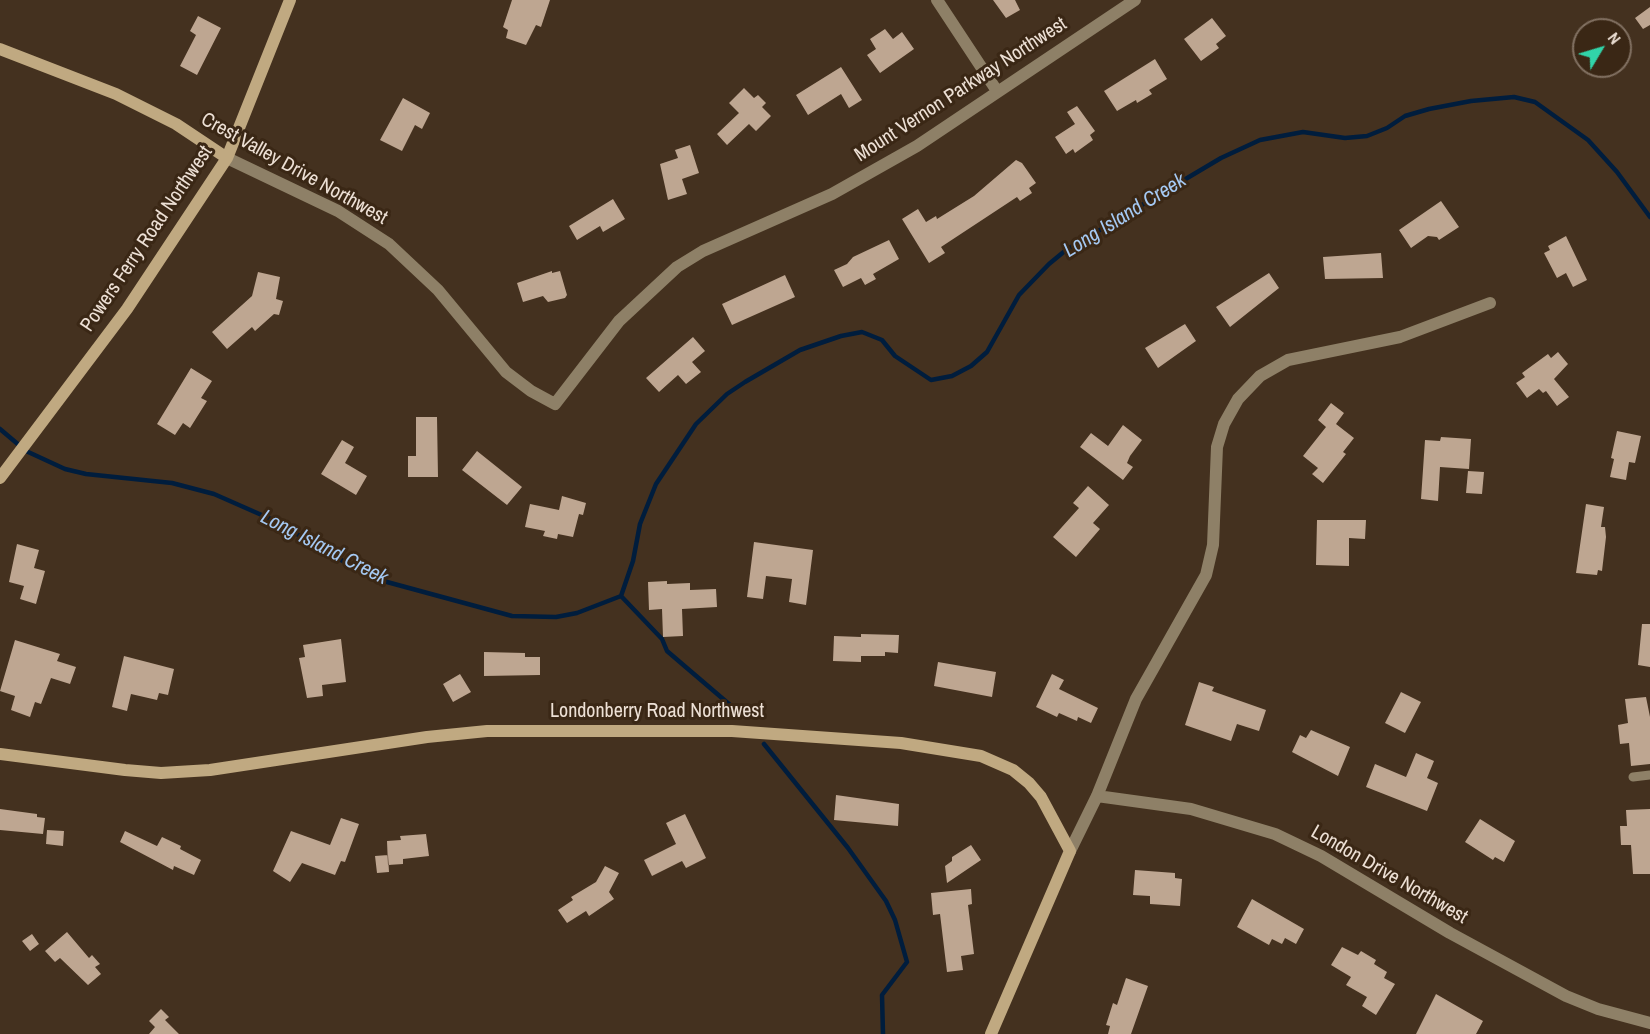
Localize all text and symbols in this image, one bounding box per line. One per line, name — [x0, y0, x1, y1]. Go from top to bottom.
street label: Mount Vernon Parkway Northwest — [850, 12, 1072, 168]
north arrow — [1572, 18, 1632, 78]
text: N — [1603, 28, 1626, 49]
street label: Crest Valley Drive Northwest — [197, 108, 391, 230]
street label: Powers Ferry Road Northwest — [76, 142, 218, 336]
water label: Long Island Creek — [1059, 168, 1191, 264]
water label: Long Island Creek — [256, 505, 392, 591]
street label: Londonberry Road Northwest — [550, 700, 764, 724]
street label: London Drive Northwest — [1306, 820, 1472, 930]

